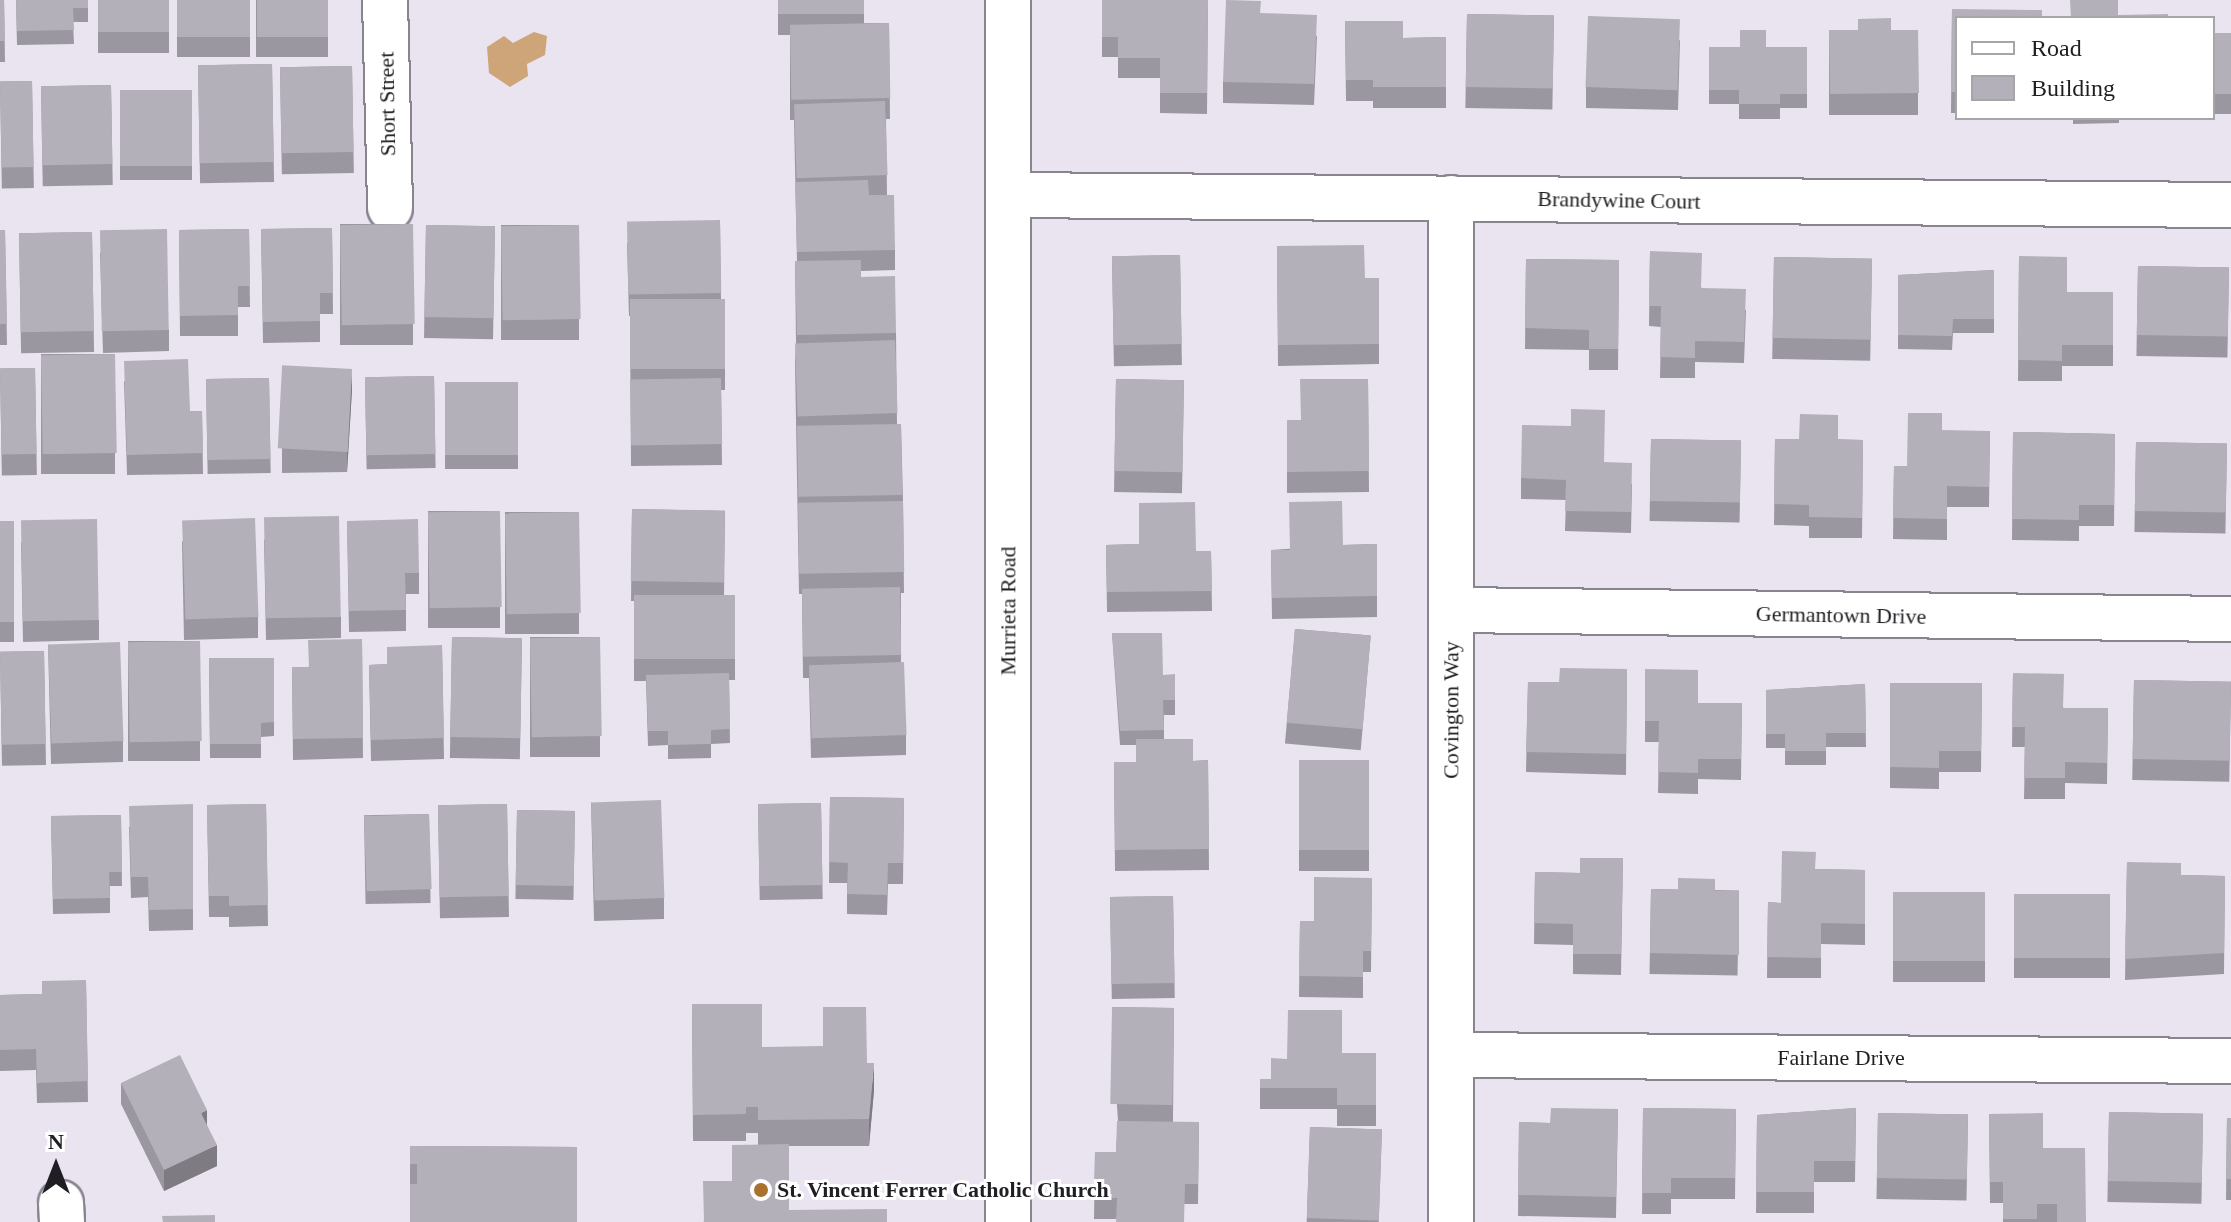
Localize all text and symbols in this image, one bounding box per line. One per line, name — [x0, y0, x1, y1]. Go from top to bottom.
legend — [1955, 16, 2215, 120]
text: Road — [2031, 35, 2082, 61]
street label: Short Street — [373, 52, 401, 156]
text: Building — [2031, 75, 2115, 101]
street label: Brandywine Court — [1537, 185, 1701, 215]
street label: Murrieta Road — [995, 547, 1021, 675]
street label: Germantown Drive — [1756, 600, 1926, 630]
street label: Covington Way — [1438, 641, 1464, 779]
street label: Fairlane Drive — [1777, 1045, 1905, 1071]
north arrow — [16, 1126, 96, 1206]
text: N — [48, 1129, 64, 1154]
place label: St. Vincent Ferrer Catholic Church — [777, 1177, 1110, 1203]
marker: St. Vincent Ferrer Catholic Church — [752, 1181, 770, 1199]

